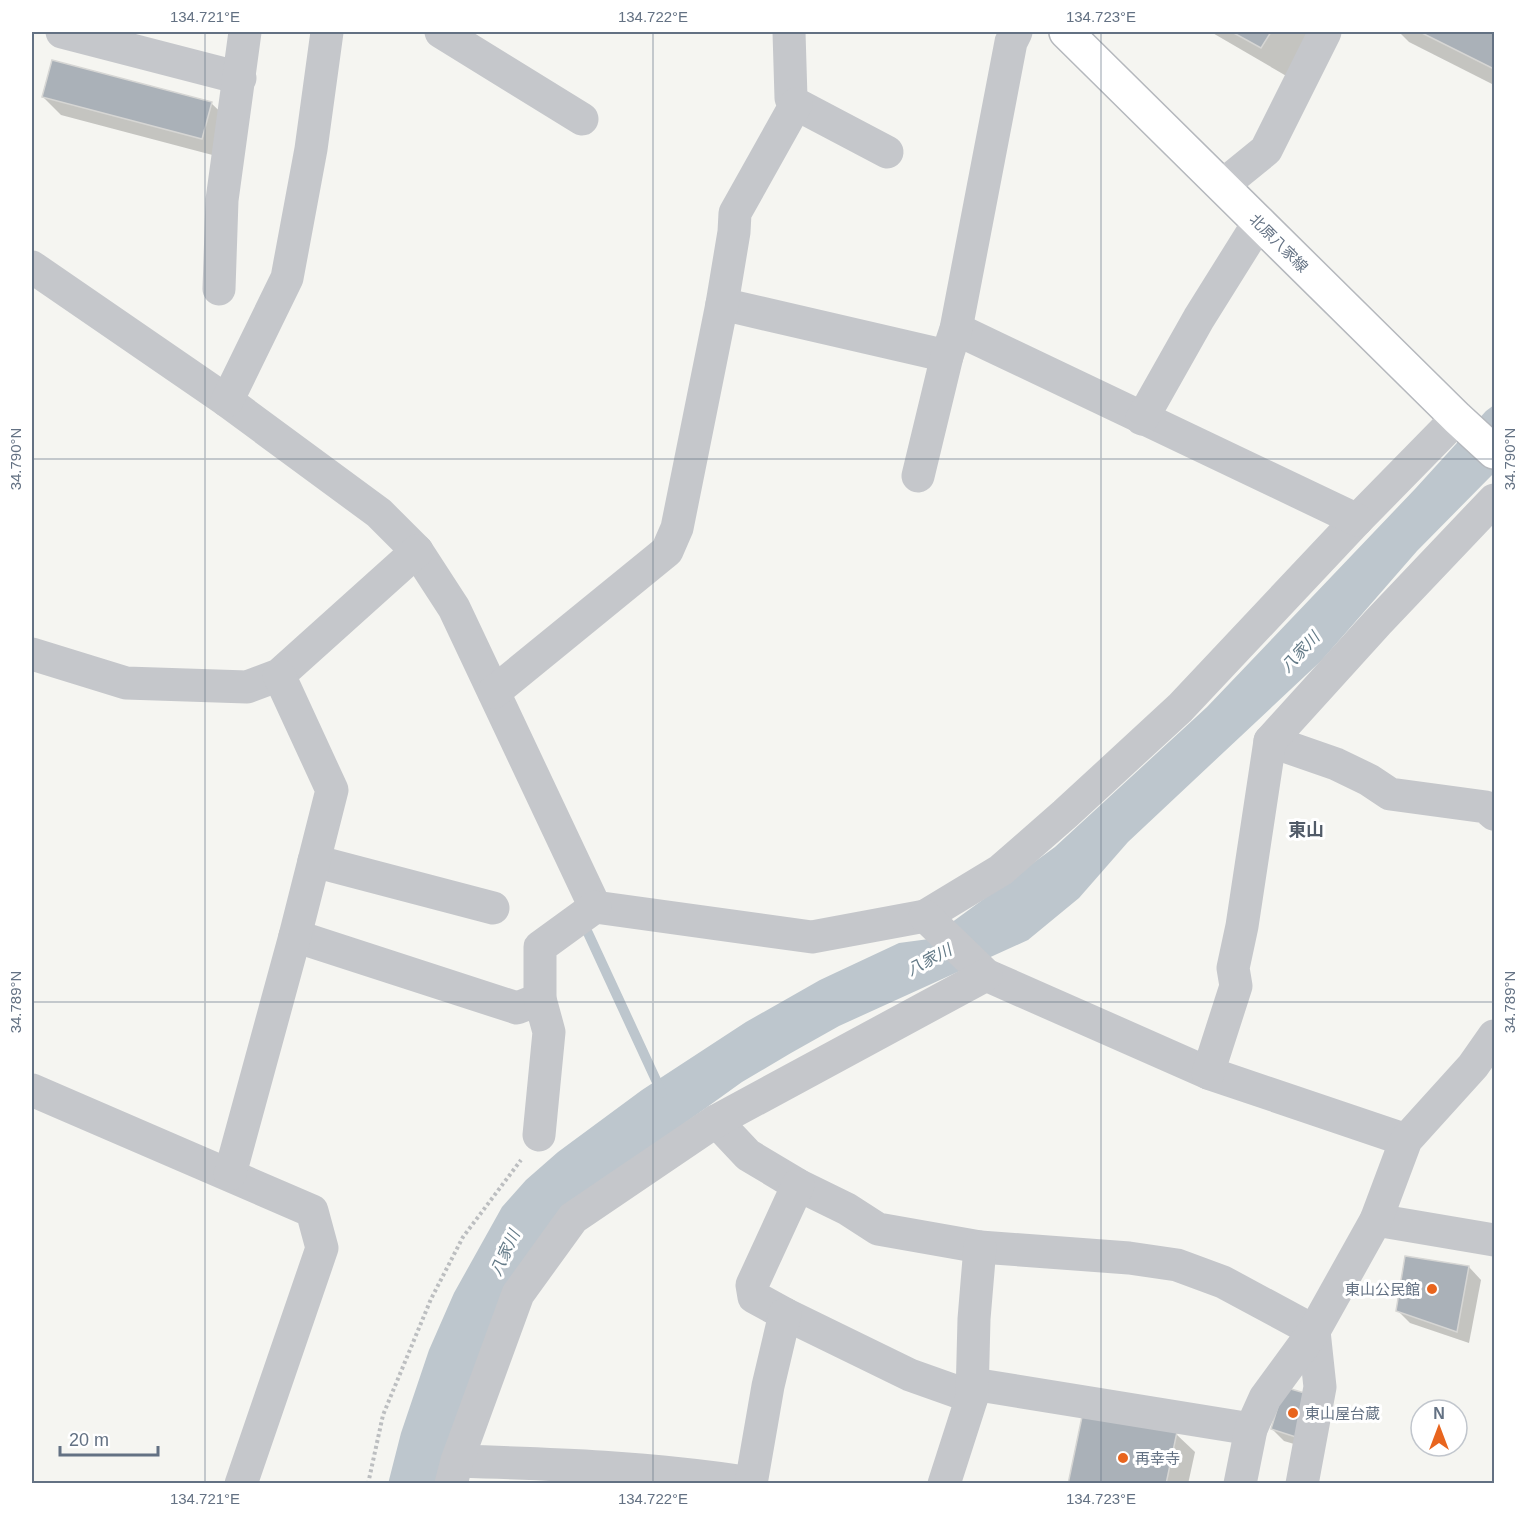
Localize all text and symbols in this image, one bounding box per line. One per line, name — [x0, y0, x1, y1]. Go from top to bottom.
text: 134.721°E — [170, 8, 240, 25]
text: 134.722°E — [618, 8, 688, 25]
text: 134.723°E — [1066, 8, 1136, 25]
street label: 北原八家線 — [1246, 210, 1312, 276]
text: 34.790°N — [7, 428, 24, 490]
text: 34.790°N — [1501, 428, 1518, 490]
water label: 八家川 — [1277, 627, 1324, 675]
district label: 東山 — [1288, 820, 1324, 840]
water label: 八家川 — [904, 940, 956, 979]
text: 34.789°N — [7, 971, 24, 1033]
text: 34.789°N — [1501, 971, 1518, 1033]
water label: 八家川 — [487, 1226, 524, 1278]
place label: 東山公民館 — [1345, 1281, 1420, 1298]
marker: 東山公民館 — [1425, 1282, 1439, 1296]
north arrow — [1409, 1398, 1469, 1458]
place label: 東山屋台蔵 — [1305, 1405, 1380, 1422]
text: N — [1433, 1405, 1445, 1422]
marker: 東山屋台蔵 — [1286, 1406, 1300, 1420]
scale bar — [60, 1419, 158, 1457]
text: 20 m — [69, 1430, 109, 1450]
place label: 再幸寺 — [1135, 1450, 1180, 1467]
marker: 再幸寺 — [1116, 1451, 1130, 1465]
text: 134.721°E — [170, 1490, 240, 1507]
text: 134.722°E — [618, 1490, 688, 1507]
text: 134.723°E — [1066, 1490, 1136, 1507]

